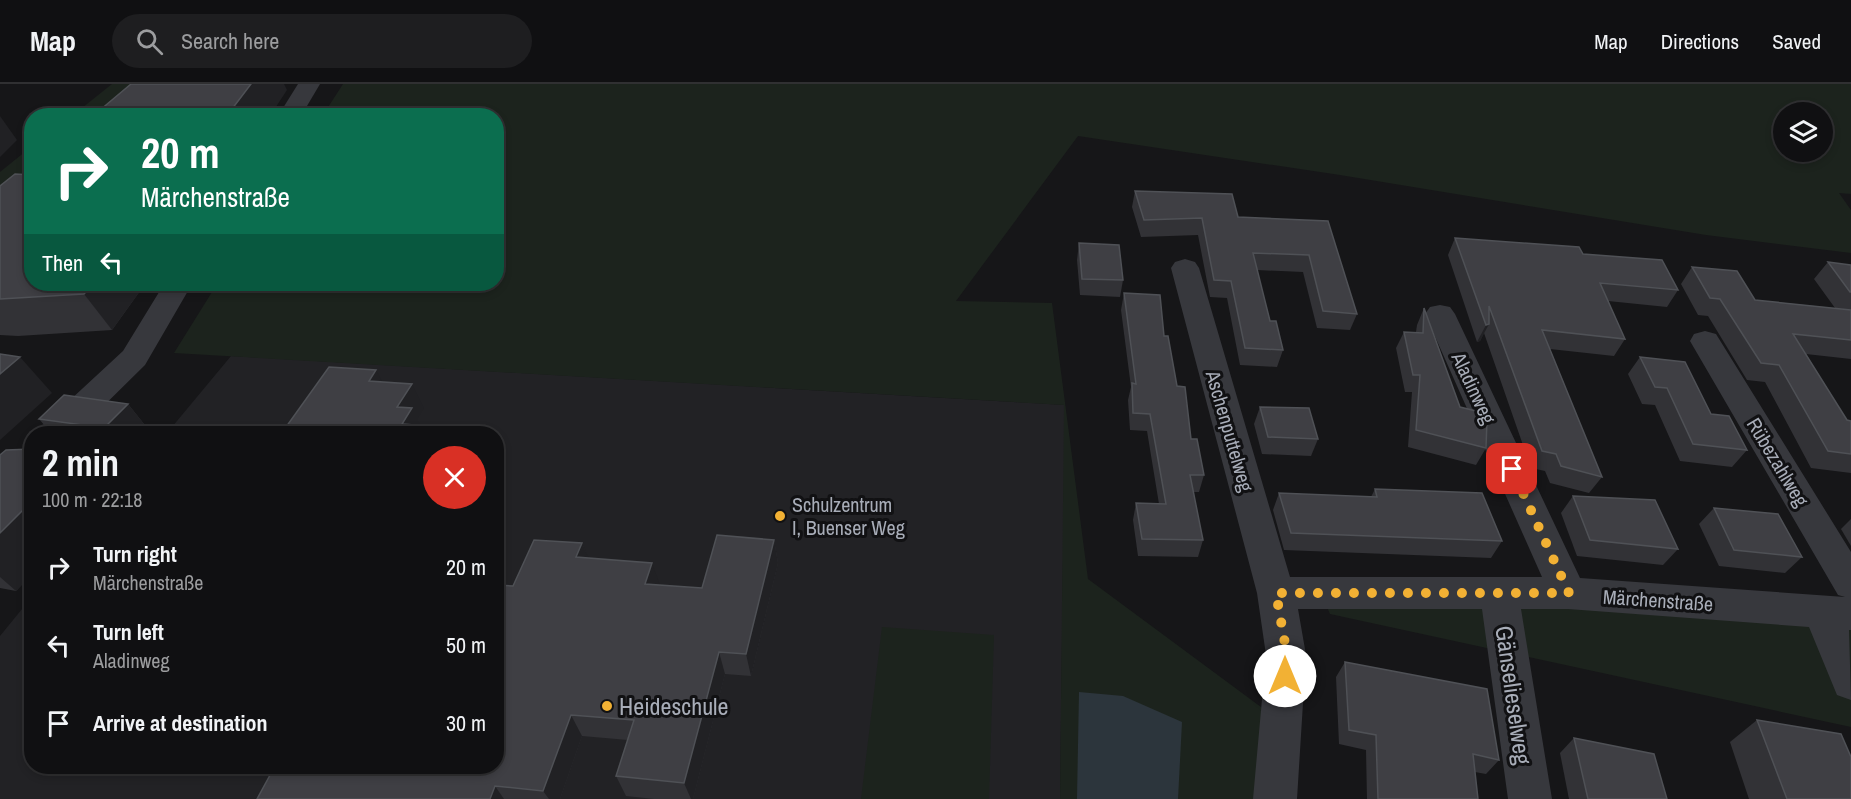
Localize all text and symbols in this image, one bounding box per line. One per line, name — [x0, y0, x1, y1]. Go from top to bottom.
search box — [112, 14, 532, 68]
text: Map — [30, 22, 76, 60]
icon: search — [133, 25, 166, 58]
text: Search here — [181, 26, 279, 56]
text: Map — [1594, 27, 1628, 56]
text: Directions — [1661, 27, 1739, 56]
text: Saved — [1772, 27, 1821, 56]
map controls — [1773, 102, 1833, 162]
button: layers — [1773, 102, 1833, 162]
text: 20 m — [141, 125, 220, 181]
icon: right — [42, 132, 120, 210]
text: Märchenstraße — [141, 179, 290, 215]
icon: left — [95, 246, 128, 279]
text: Then — [42, 248, 83, 278]
street label: Aladinweg — [1445, 347, 1502, 428]
street label: Aschenputtelweg — [1200, 366, 1260, 495]
street label: Rübezahlweg — [1741, 412, 1815, 512]
text: 2 min — [42, 439, 119, 487]
pin — [1486, 443, 1537, 494]
button: close — [423, 446, 486, 509]
icon: arrive — [1495, 452, 1528, 485]
text: 100 m · 22:18 — [42, 486, 142, 513]
place label: Schulzentrum I, Buenser Weg — [792, 491, 905, 541]
marker: Schulzentrum I, Buenser Weg — [773, 509, 787, 523]
text: Turn right — [93, 539, 177, 569]
icon: right — [42, 551, 75, 584]
text: 20 m — [446, 552, 486, 582]
text: Märchenstraße — [93, 569, 203, 596]
street label: Märchenstraße — [1602, 583, 1714, 617]
text: Turn left — [93, 617, 164, 647]
street label: Gänselieselweg — [1488, 623, 1540, 767]
icon: left — [42, 629, 75, 662]
text: 50 m — [446, 630, 486, 660]
position arrow — [1253, 644, 1317, 708]
text: Aladinweg — [93, 647, 170, 674]
place label: Heideschule — [619, 690, 728, 722]
marker: Heideschule — [600, 699, 614, 713]
icon: arrive — [42, 707, 75, 740]
text: Arrive at destination — [93, 708, 267, 738]
text: 30 m — [446, 708, 486, 738]

